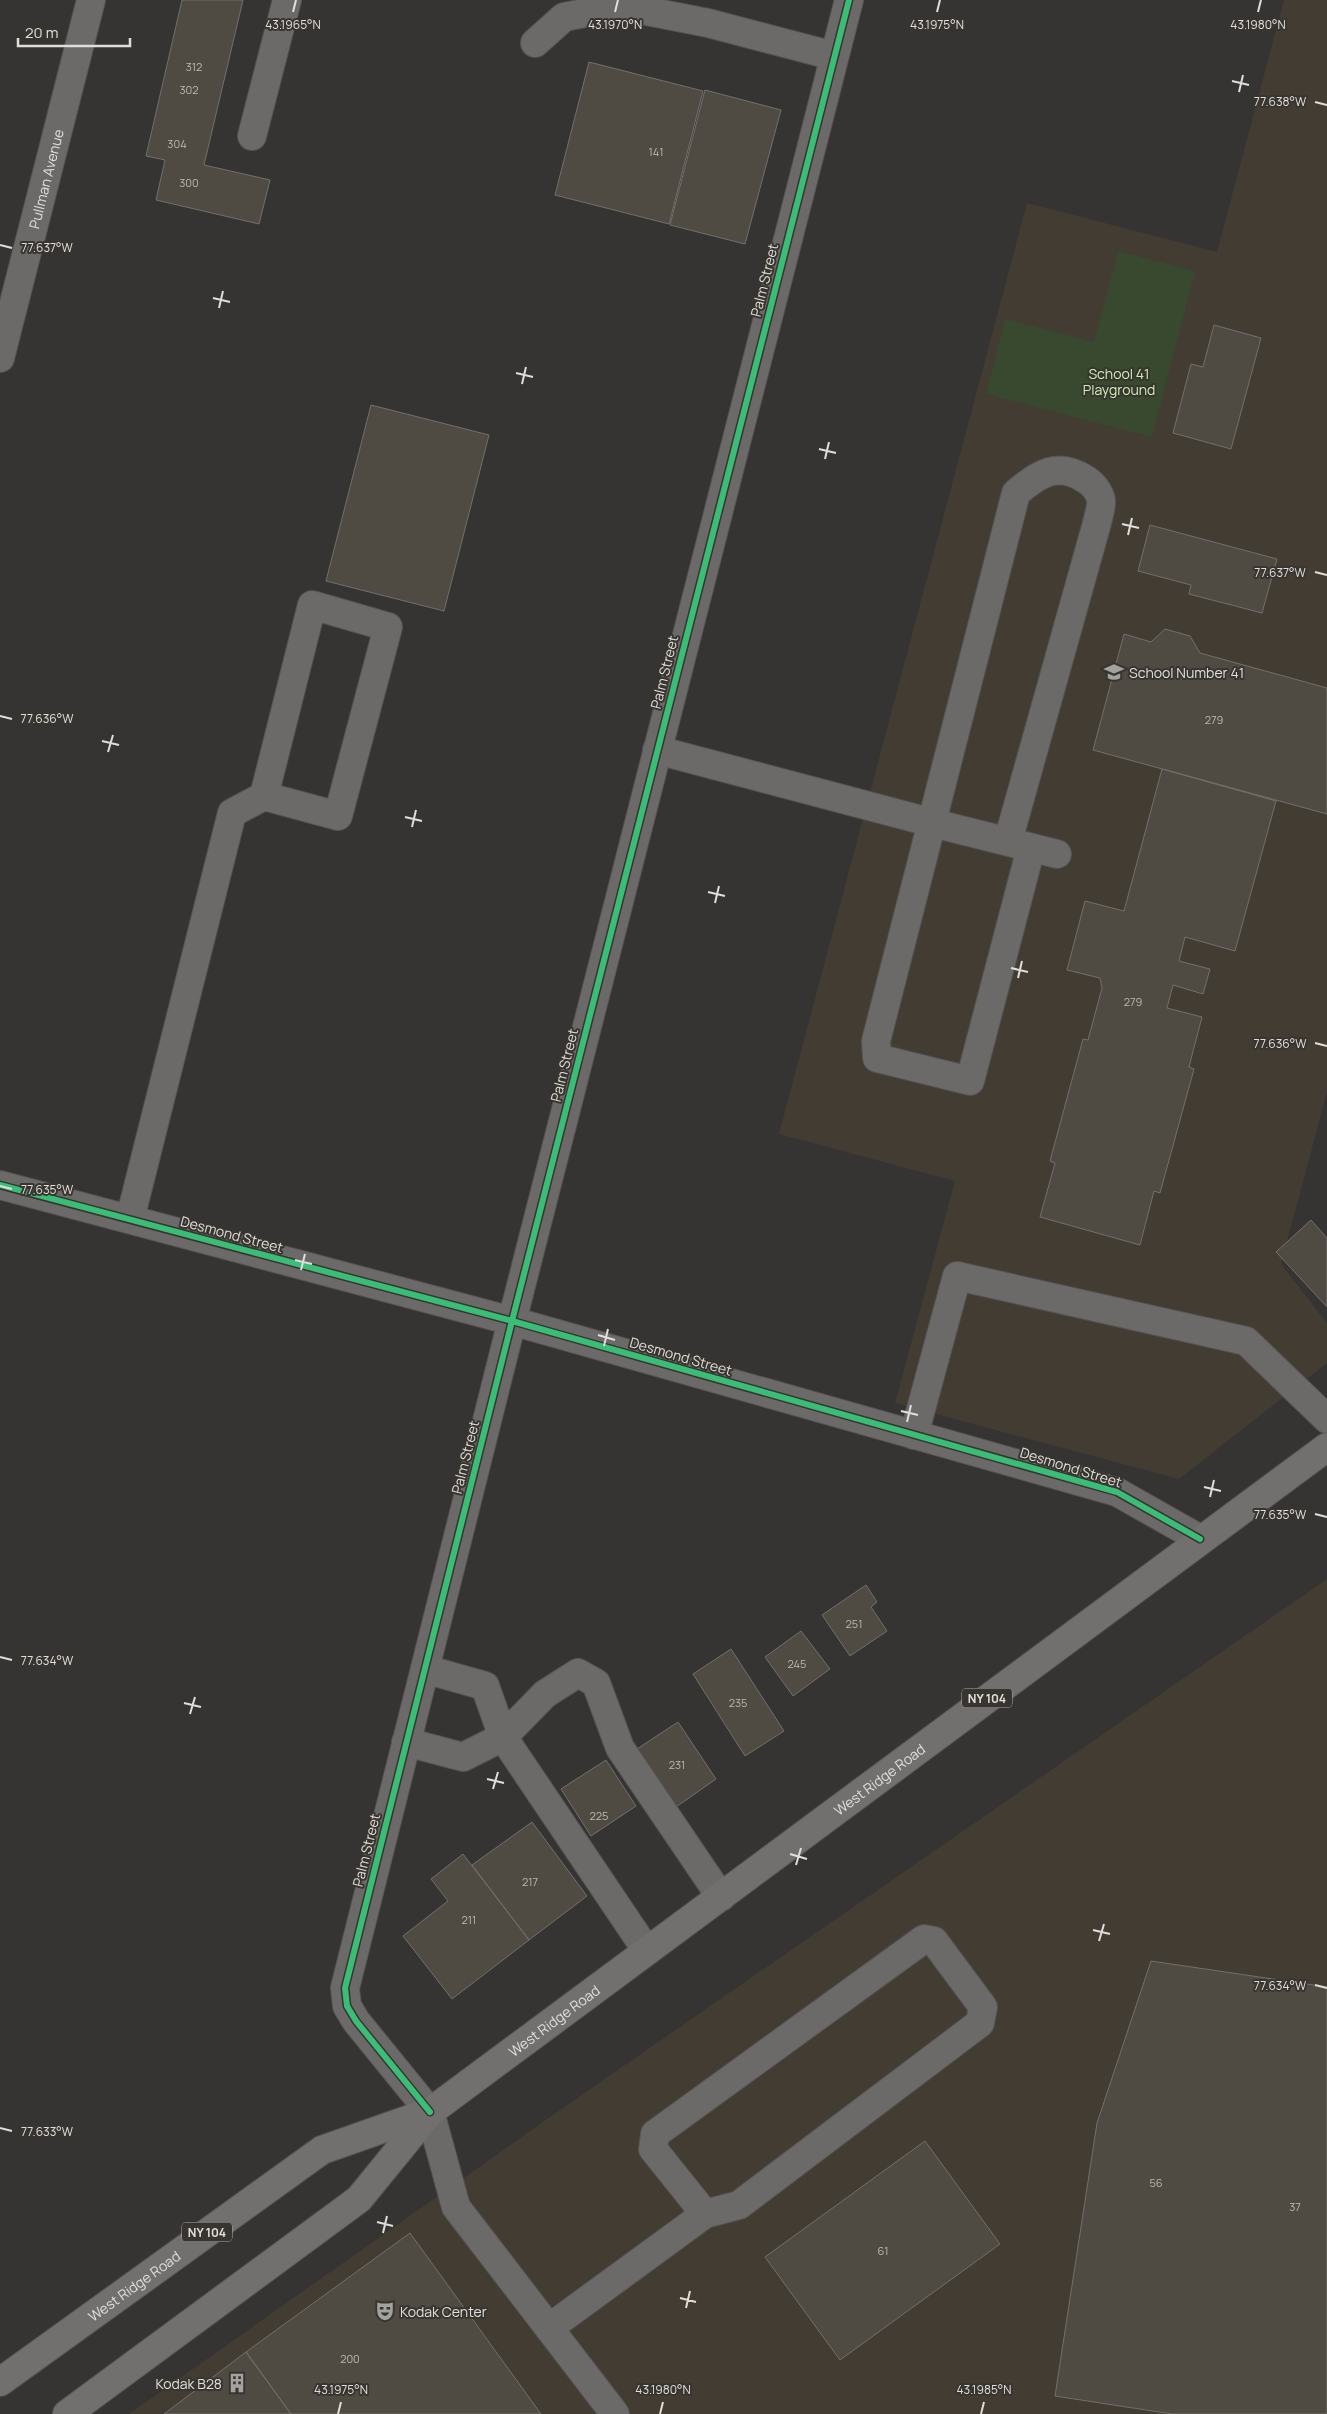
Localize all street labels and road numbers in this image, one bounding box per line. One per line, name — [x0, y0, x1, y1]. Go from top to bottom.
street label: Pullman Avenue — [24, 127, 67, 231]
street label: Palm Street — [746, 241, 782, 319]
street label: Palm Street — [646, 633, 682, 711]
street label: Palm Street — [546, 1026, 582, 1104]
street label: Desmond Street — [179, 1211, 286, 1257]
street label: Desmond Street — [628, 1332, 735, 1380]
street label: Palm Street — [447, 1418, 483, 1496]
street label: Desmond Street — [1018, 1442, 1125, 1492]
road number: NY 104 — [962, 1689, 1012, 1708]
street label: West Ridge Road — [830, 1739, 929, 1819]
street label: Palm Street — [348, 1811, 384, 1889]
street label: West Ridge Road — [504, 1980, 603, 2060]
road number: NY 104 — [182, 2222, 232, 2242]
street label: West Ridge Road — [84, 2246, 184, 2325]

